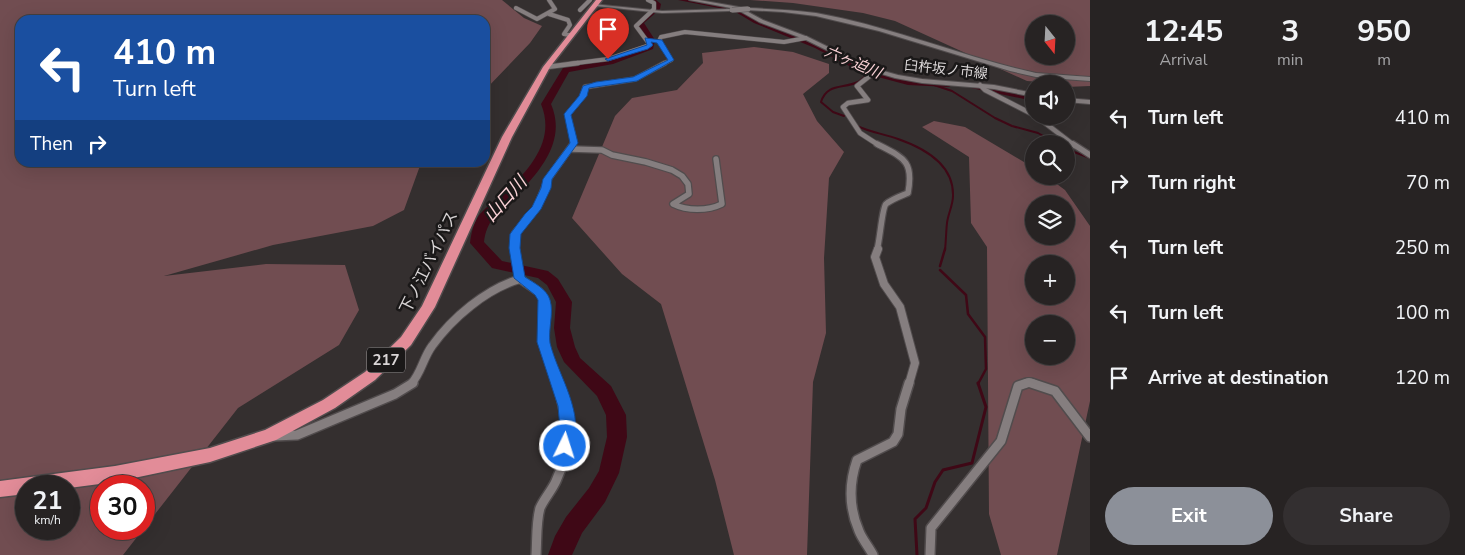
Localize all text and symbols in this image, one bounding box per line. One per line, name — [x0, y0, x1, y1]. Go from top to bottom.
pin — [587, 8, 629, 59]
text: 12:45 — [1144, 11, 1223, 52]
text: 3 — [1281, 11, 1299, 52]
text: 950 — [1357, 11, 1411, 52]
icon: arrive — [594, 15, 622, 43]
north arrow — [1025, 15, 1075, 65]
map controls — [1025, 15, 1075, 365]
text: 410 m — [113, 29, 216, 76]
icon: left — [30, 35, 95, 100]
water label: 六ヶ迫川 — [821, 41, 886, 84]
text: Arrival — [1159, 49, 1208, 71]
text: min — [1277, 49, 1303, 71]
text: m — [1377, 49, 1391, 71]
street label: 臼杵坂ノ市線 — [903, 56, 989, 83]
text: Turn left — [113, 74, 196, 104]
button: sound — [1025, 75, 1075, 125]
icon: left — [1105, 104, 1133, 132]
text: Turn left — [1148, 105, 1223, 131]
text: 410 m — [1395, 105, 1450, 131]
icon: right — [83, 130, 111, 158]
text: Then — [30, 131, 73, 157]
button: search — [1025, 135, 1075, 185]
water label: 山口川 — [478, 169, 533, 227]
icon: right — [1105, 169, 1133, 197]
text: Turn right — [1148, 170, 1235, 196]
text: 70 m — [1406, 170, 1450, 196]
button: layers — [1025, 195, 1075, 245]
street label: 下ノ江バイパス — [395, 207, 463, 317]
icon: left — [1105, 234, 1133, 262]
text: Turn left — [1148, 235, 1223, 261]
text: 250 m — [1395, 235, 1450, 261]
button: + — [1025, 255, 1075, 305]
icon: left — [1105, 299, 1133, 327]
text: Turn left — [1148, 300, 1223, 326]
text: 100 m — [1395, 300, 1450, 326]
button: − — [1025, 315, 1075, 365]
road number: 217 — [367, 348, 405, 372]
icon: arrive — [1105, 364, 1133, 392]
text: Arrive at destination — [1148, 365, 1329, 391]
text: 120 m — [1395, 365, 1450, 391]
position arrow — [538, 419, 590, 471]
speed limit sign: 30 — [90, 475, 155, 540]
text: 21 — [32, 484, 63, 518]
button: Exit — [1105, 487, 1273, 545]
button: Share — [1283, 487, 1450, 545]
text: km/h — [34, 512, 61, 528]

